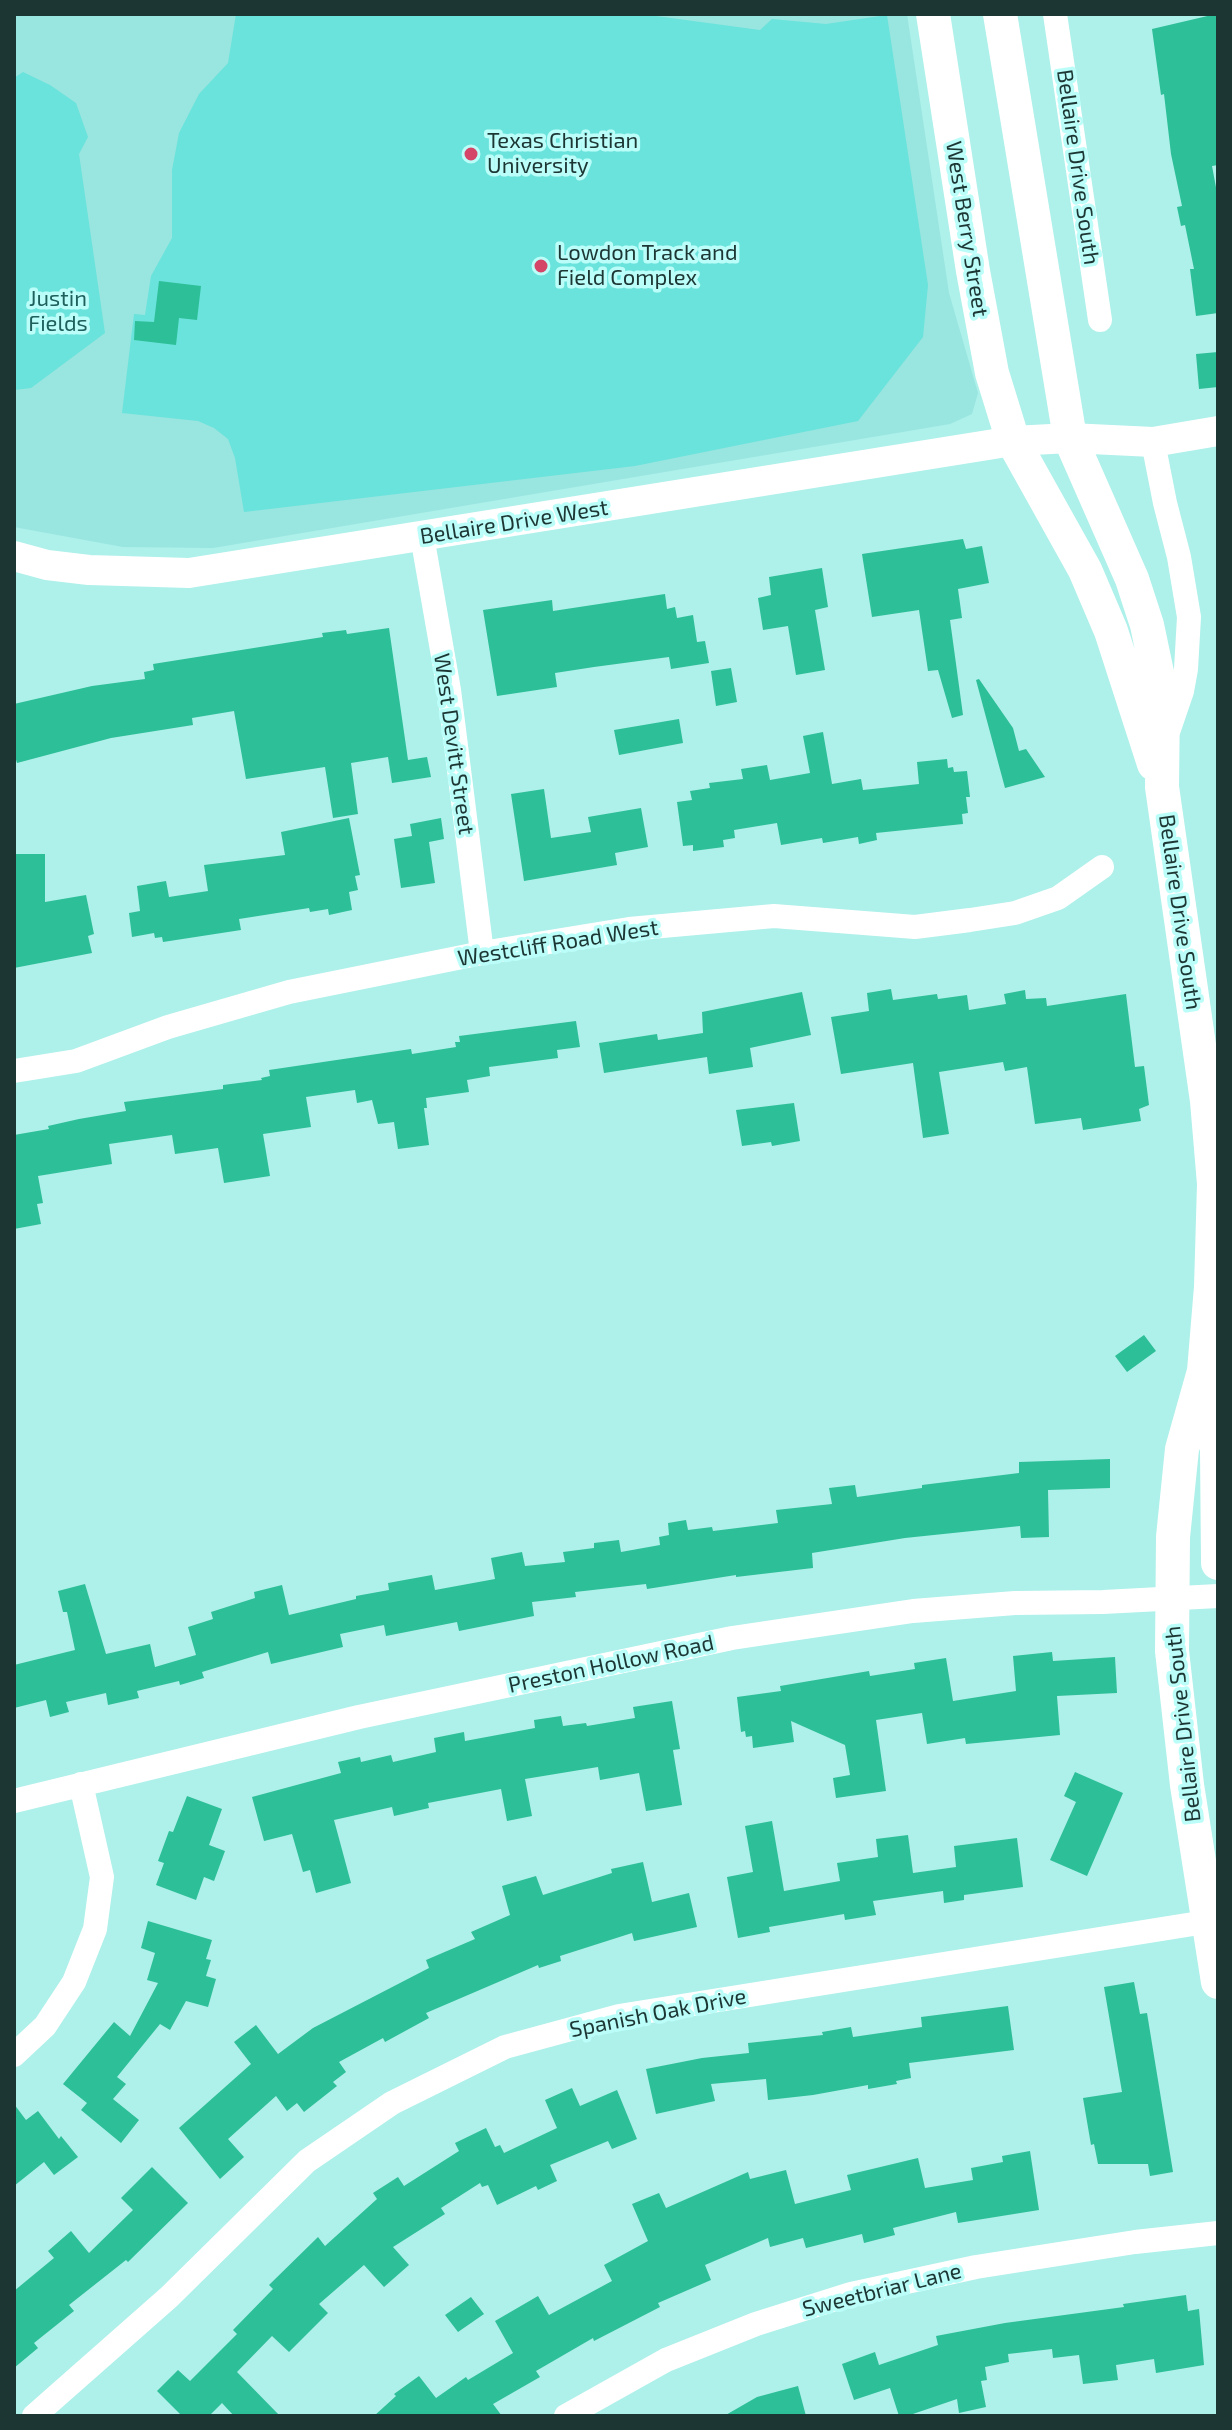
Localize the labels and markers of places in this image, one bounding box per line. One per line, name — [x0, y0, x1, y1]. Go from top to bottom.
place label: Texas Christian University — [487, 128, 638, 180]
marker: Texas Christian University — [462, 145, 480, 163]
place label: Lowdon Track and Field Complex — [557, 240, 738, 292]
marker: Lowdon Track and Field Complex — [532, 257, 550, 275]

